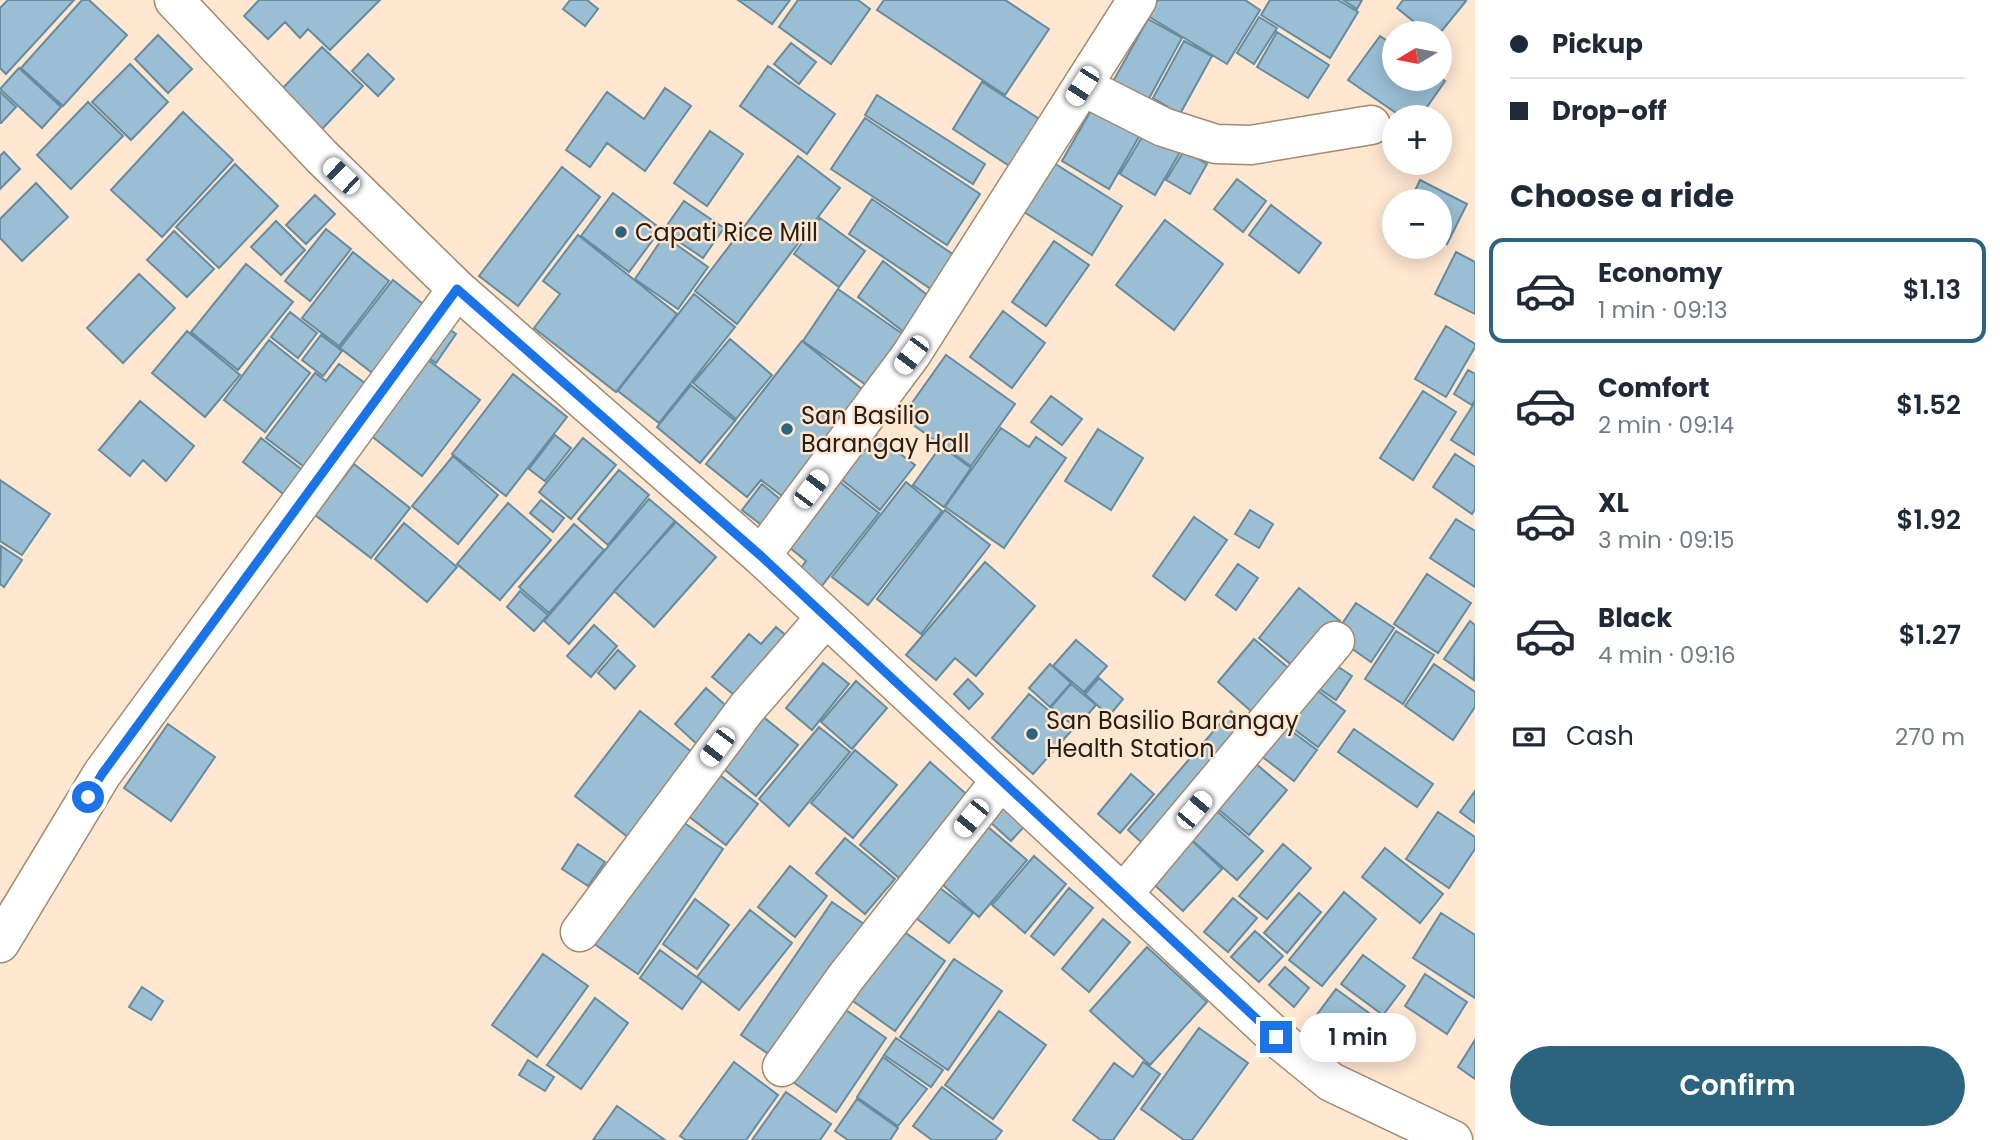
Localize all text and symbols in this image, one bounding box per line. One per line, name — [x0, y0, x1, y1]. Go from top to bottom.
north arrow — [1382, 21, 1452, 91]
map controls — [1382, 21, 1452, 259]
text: Pickup — [1552, 26, 1643, 62]
car — [1062, 63, 1103, 109]
text: Drop-off — [1552, 93, 1667, 129]
button: + — [1382, 105, 1452, 175]
car — [319, 154, 364, 198]
text: Choose a ride — [1510, 173, 1734, 218]
button: − — [1382, 189, 1452, 259]
place label: Capati Rice Mill — [635, 216, 818, 249]
marker: Capati Rice Mill — [613, 224, 629, 240]
text: Economy — [1598, 255, 1722, 291]
icon: car — [1514, 259, 1577, 322]
text: $1.13 — [1903, 272, 1961, 308]
text: 1 min · 09:13 — [1598, 294, 1727, 326]
car — [890, 332, 933, 378]
text: Comfort — [1598, 370, 1710, 406]
icon: car — [1514, 374, 1577, 437]
text: $1.52 — [1896, 387, 1961, 423]
place label: San Basilio Barangay Hall — [801, 399, 969, 460]
text: 2 min · 09:14 — [1598, 409, 1734, 441]
marker: San Basilio Barangay Hall — [779, 421, 795, 437]
car — [790, 466, 833, 512]
text: XL — [1598, 485, 1629, 521]
icon: car — [1514, 489, 1577, 552]
text: $1.92 — [1897, 502, 1961, 538]
text: 3 min · 09:15 — [1598, 524, 1735, 556]
text: Black — [1598, 600, 1672, 636]
icon: car — [1514, 604, 1577, 667]
text: $1.27 — [1899, 617, 1961, 653]
text: 4 min · 09:16 — [1598, 639, 1736, 671]
place label: San Basilio Barangay Health Station — [1046, 704, 1299, 765]
icon: cash — [1510, 718, 1548, 756]
text: Cash — [1566, 718, 1634, 754]
text: 270 m — [1895, 721, 1965, 753]
car — [696, 724, 739, 770]
marker: San Basilio Barangay Health Station — [1024, 726, 1040, 742]
route start — [72, 781, 104, 813]
car — [1173, 787, 1216, 833]
car — [950, 795, 993, 841]
callout: 1 min — [1300, 1012, 1416, 1062]
route end — [1260, 1021, 1292, 1053]
text: 1 min — [1328, 1021, 1388, 1053]
button: Confirm — [1510, 1046, 1965, 1126]

